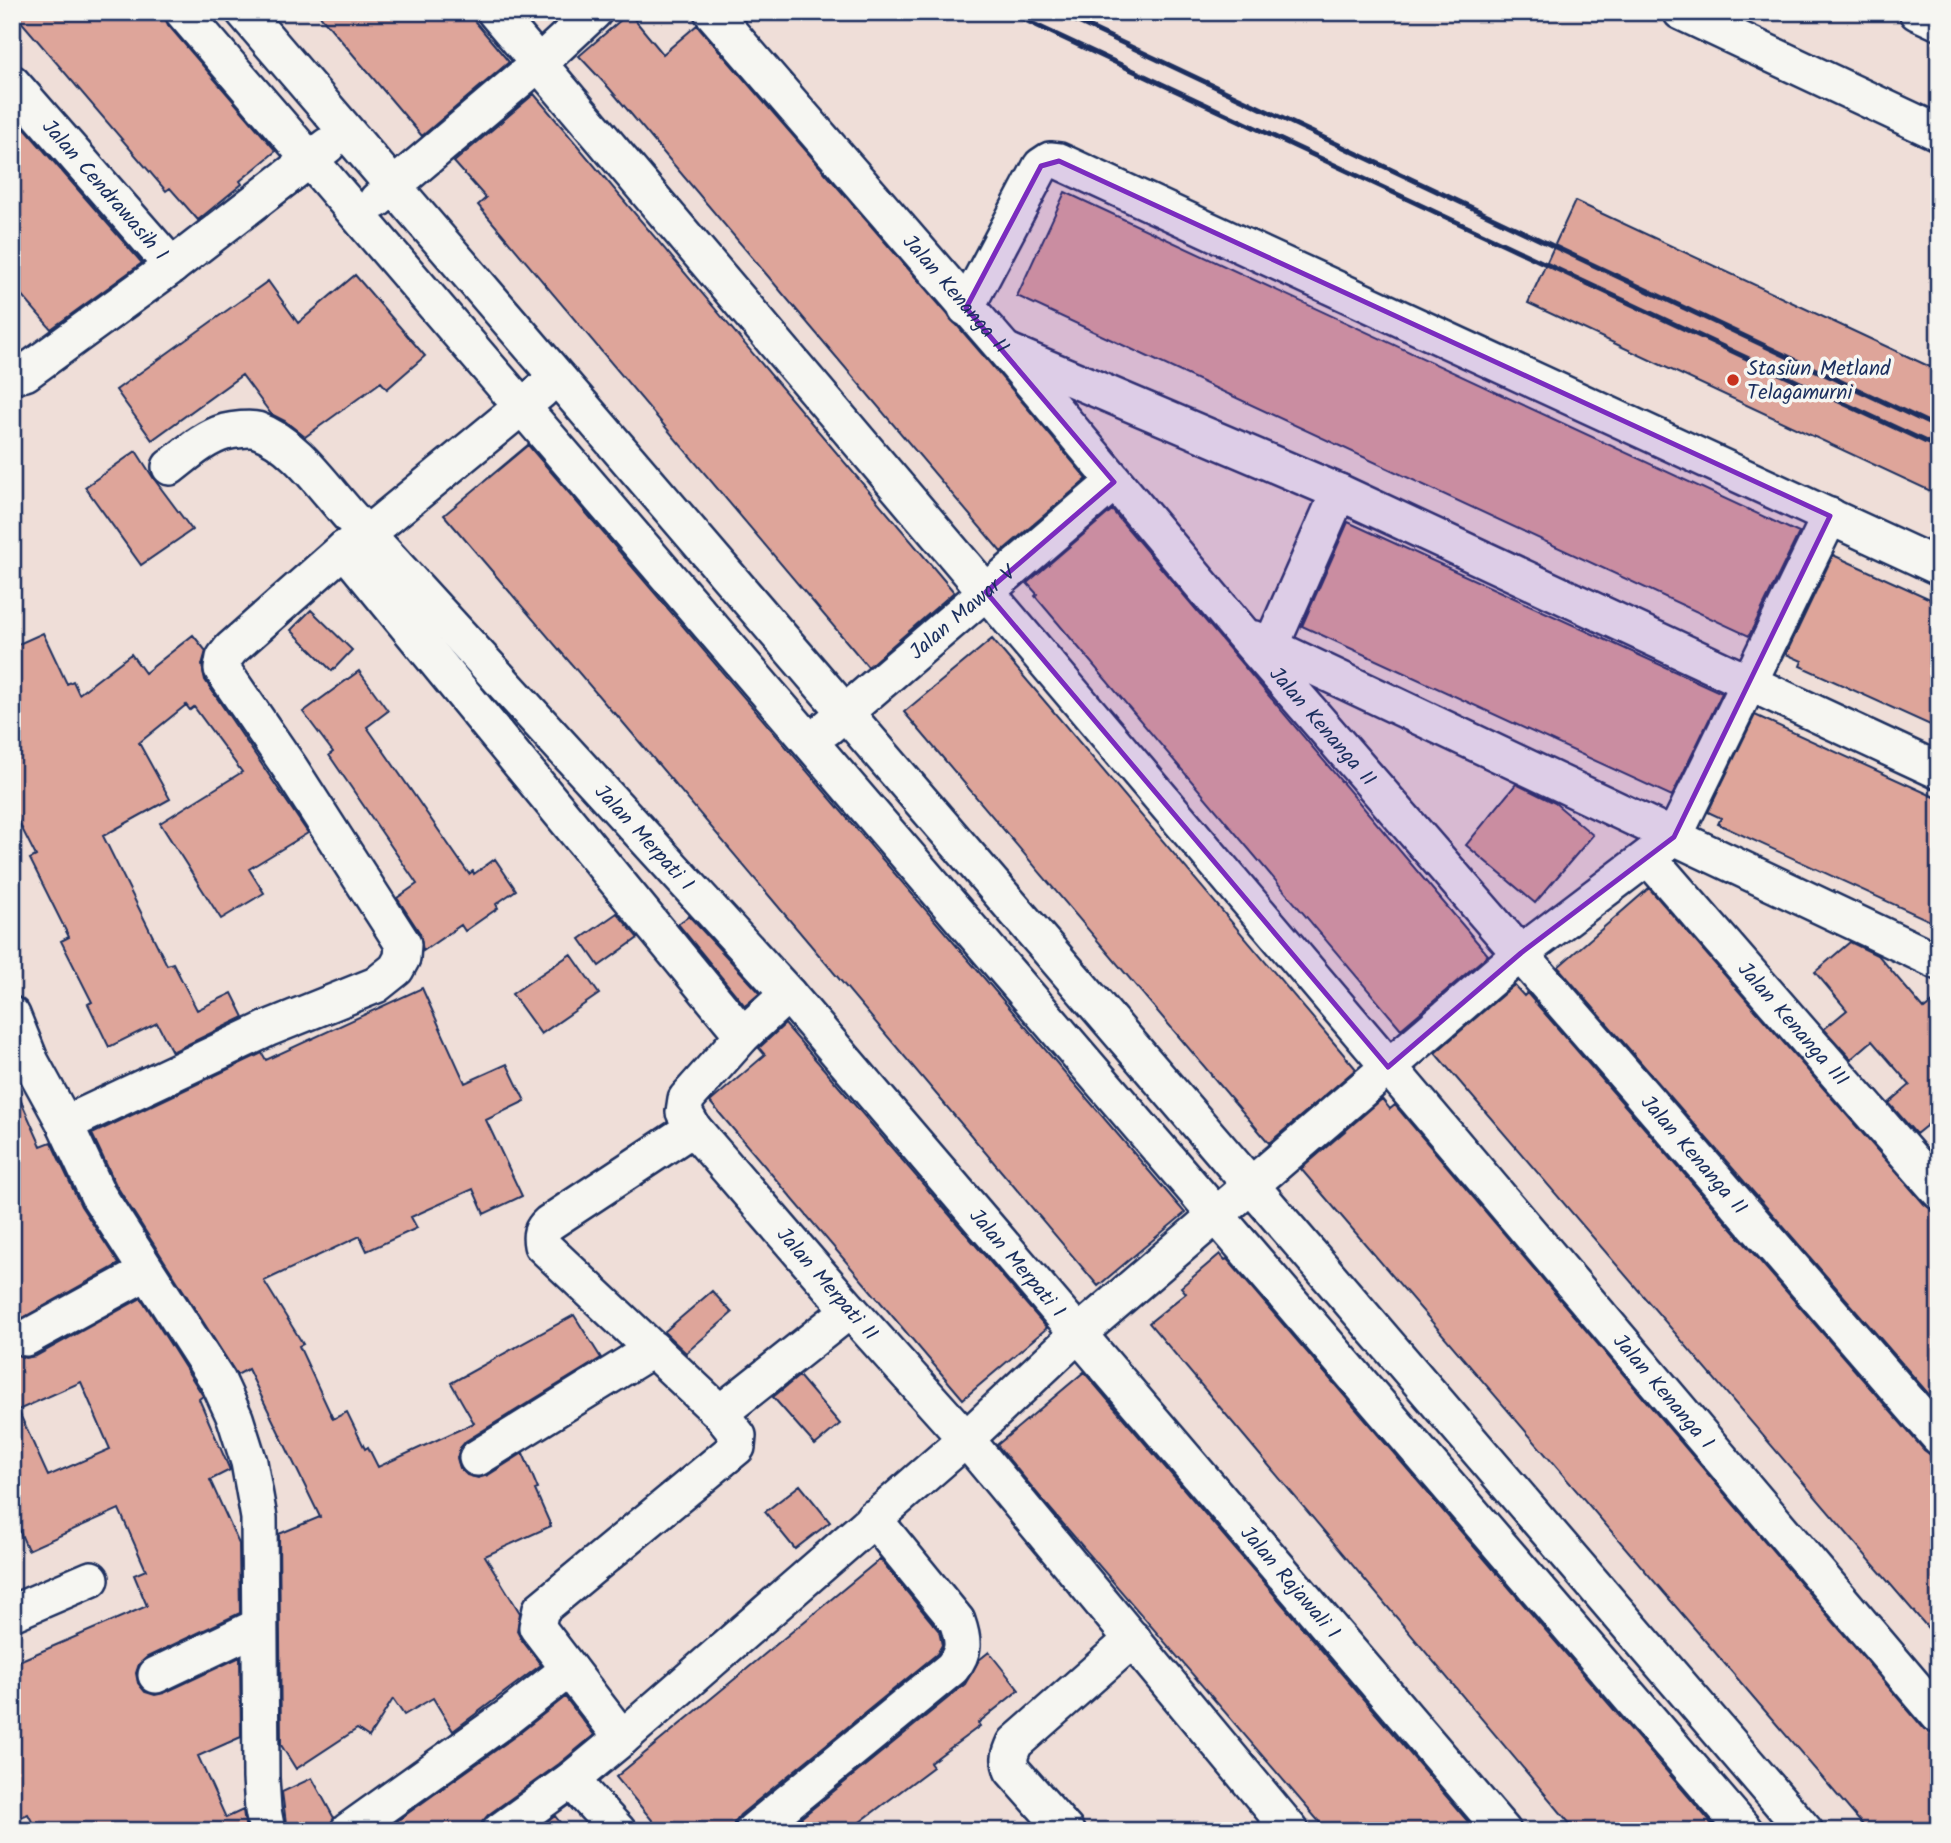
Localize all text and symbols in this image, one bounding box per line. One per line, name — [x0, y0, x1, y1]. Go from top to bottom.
street label: Jalan Cendrawasih I — [33, 113, 176, 269]
street label: Jalan Kenanga II — [894, 228, 1017, 362]
place label: Stasiun Metland Telagamurni — [1747, 353, 1891, 410]
marker: Stasiun Metland Telagamurni — [1725, 372, 1741, 388]
street label: Jalan Mawar V — [903, 557, 1025, 669]
street label: Jalan Kenanga II — [1260, 660, 1383, 795]
street label: Jalan Merpati I — [586, 777, 701, 899]
street label: Jalan Kenanga III — [1729, 955, 1856, 1095]
street label: Jalan Kenanga II — [1632, 1088, 1755, 1223]
street label: Jalan Merpati I — [960, 1202, 1073, 1326]
street label: Jalan Merpati II — [768, 1220, 886, 1349]
street label: Jalan Kenanga I — [1604, 1327, 1722, 1458]
street label: Jalan Rajawali I — [1231, 1519, 1348, 1647]

